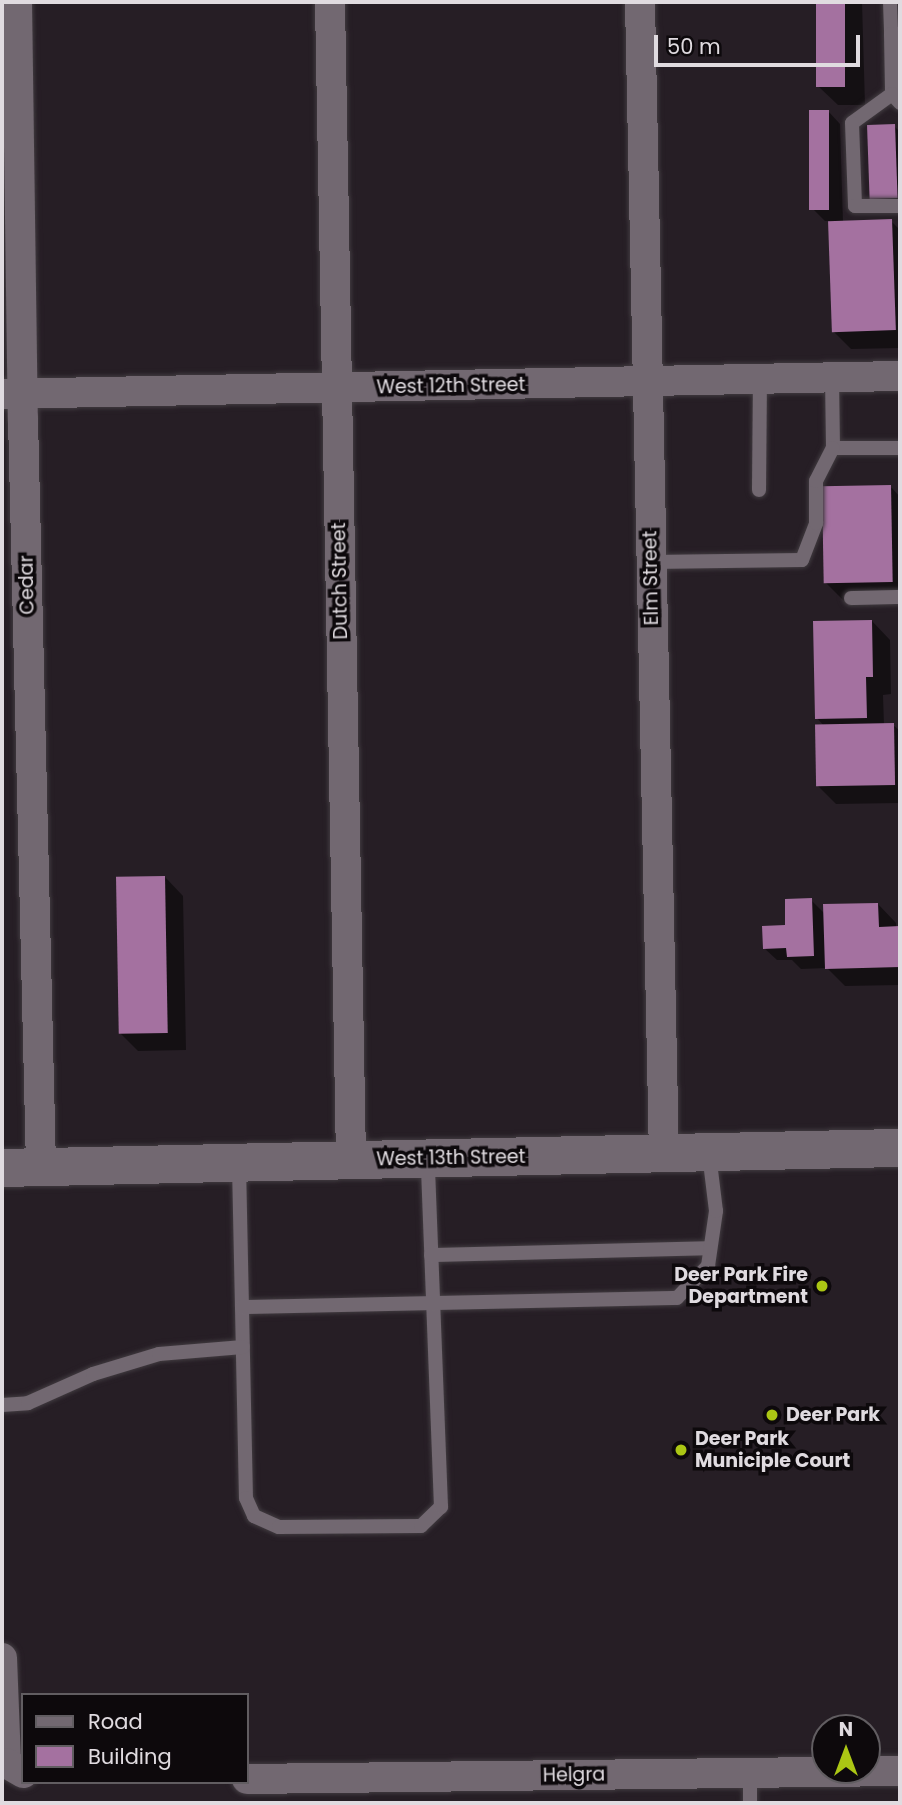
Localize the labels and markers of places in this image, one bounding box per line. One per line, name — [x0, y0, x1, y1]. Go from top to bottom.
place label: Deer Park Fire Department — [674, 1264, 808, 1308]
marker: Deer Park Fire Department — [814, 1278, 830, 1294]
place label: Deer Park — [786, 1404, 880, 1426]
marker: Deer Park — [764, 1407, 780, 1423]
place label: Deer Park Municiple Court — [695, 1428, 850, 1472]
marker: Deer Park Municiple Court — [673, 1442, 689, 1458]

